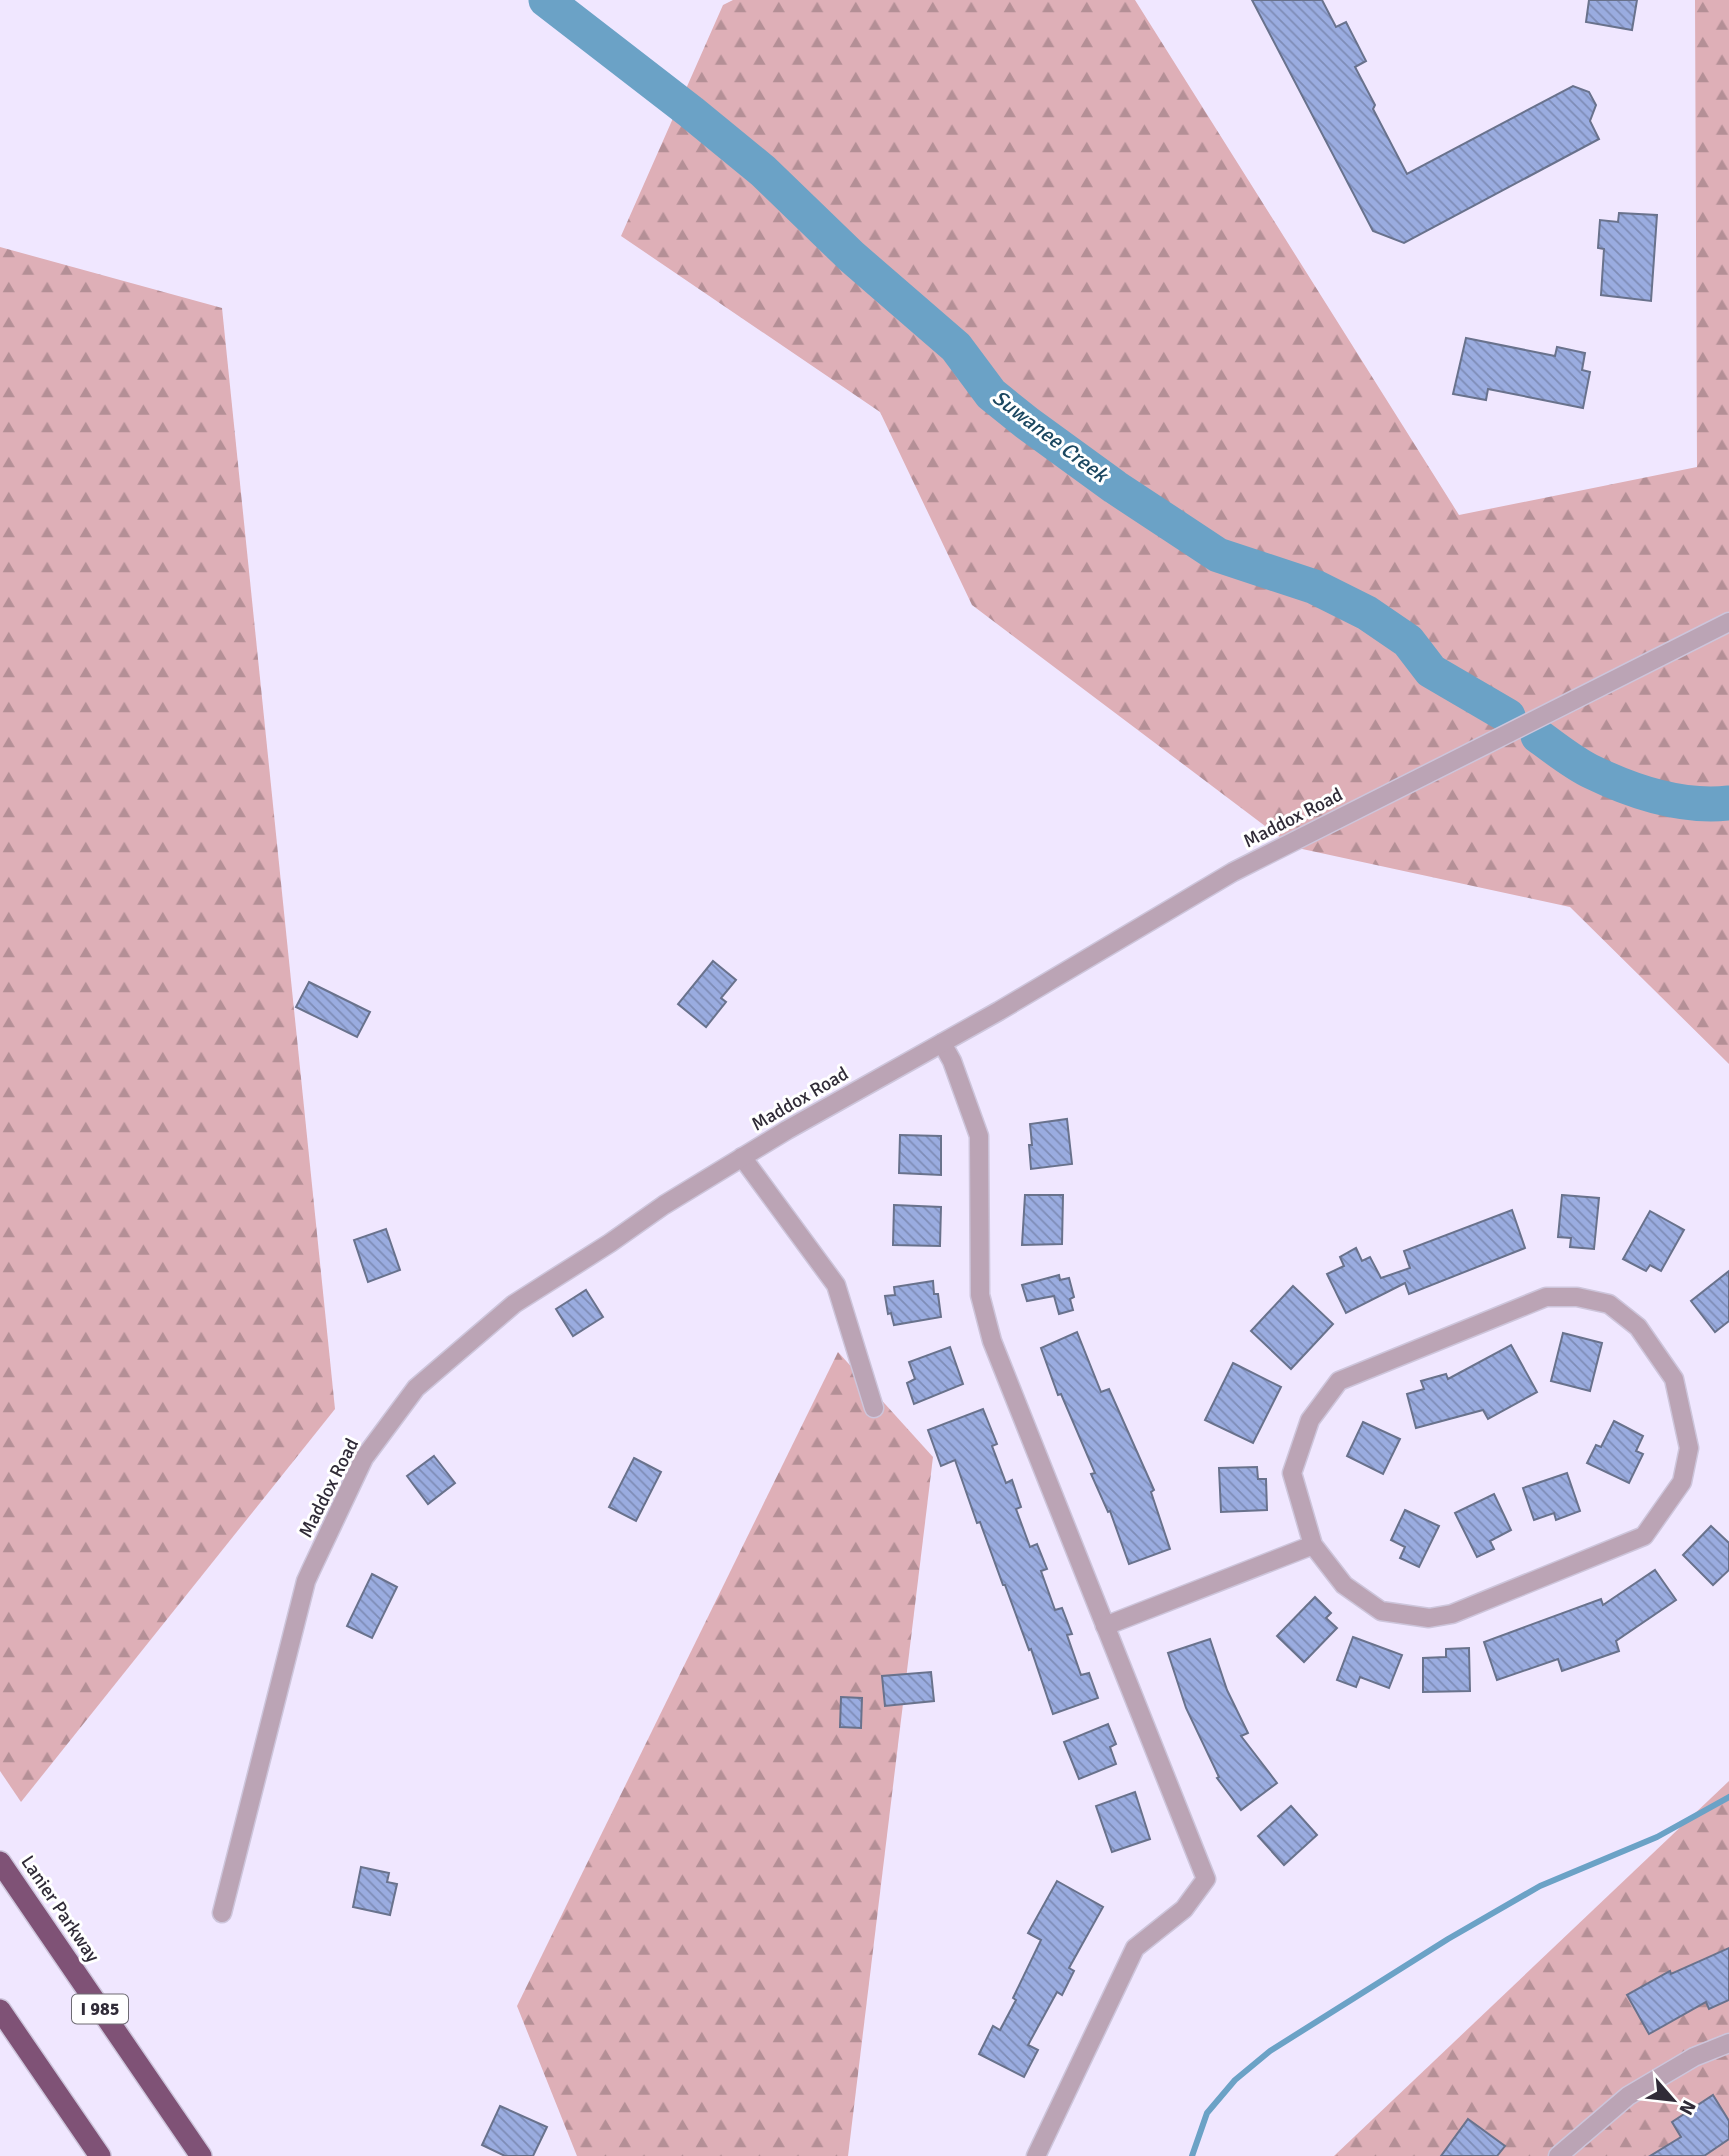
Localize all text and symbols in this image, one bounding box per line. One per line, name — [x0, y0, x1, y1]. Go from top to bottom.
water label: Suwanee Creek — [987, 384, 1115, 489]
street label: Maddox Road — [1239, 783, 1347, 853]
street label: Maddox Road — [747, 1062, 853, 1136]
street label: Maddox Road — [294, 1434, 364, 1542]
street label: Lanier Parkway — [15, 1851, 105, 1967]
road number: I 985 — [72, 1994, 128, 2024]
north arrow — [1638, 2065, 1708, 2135]
text: N — [1673, 2096, 1701, 2119]

